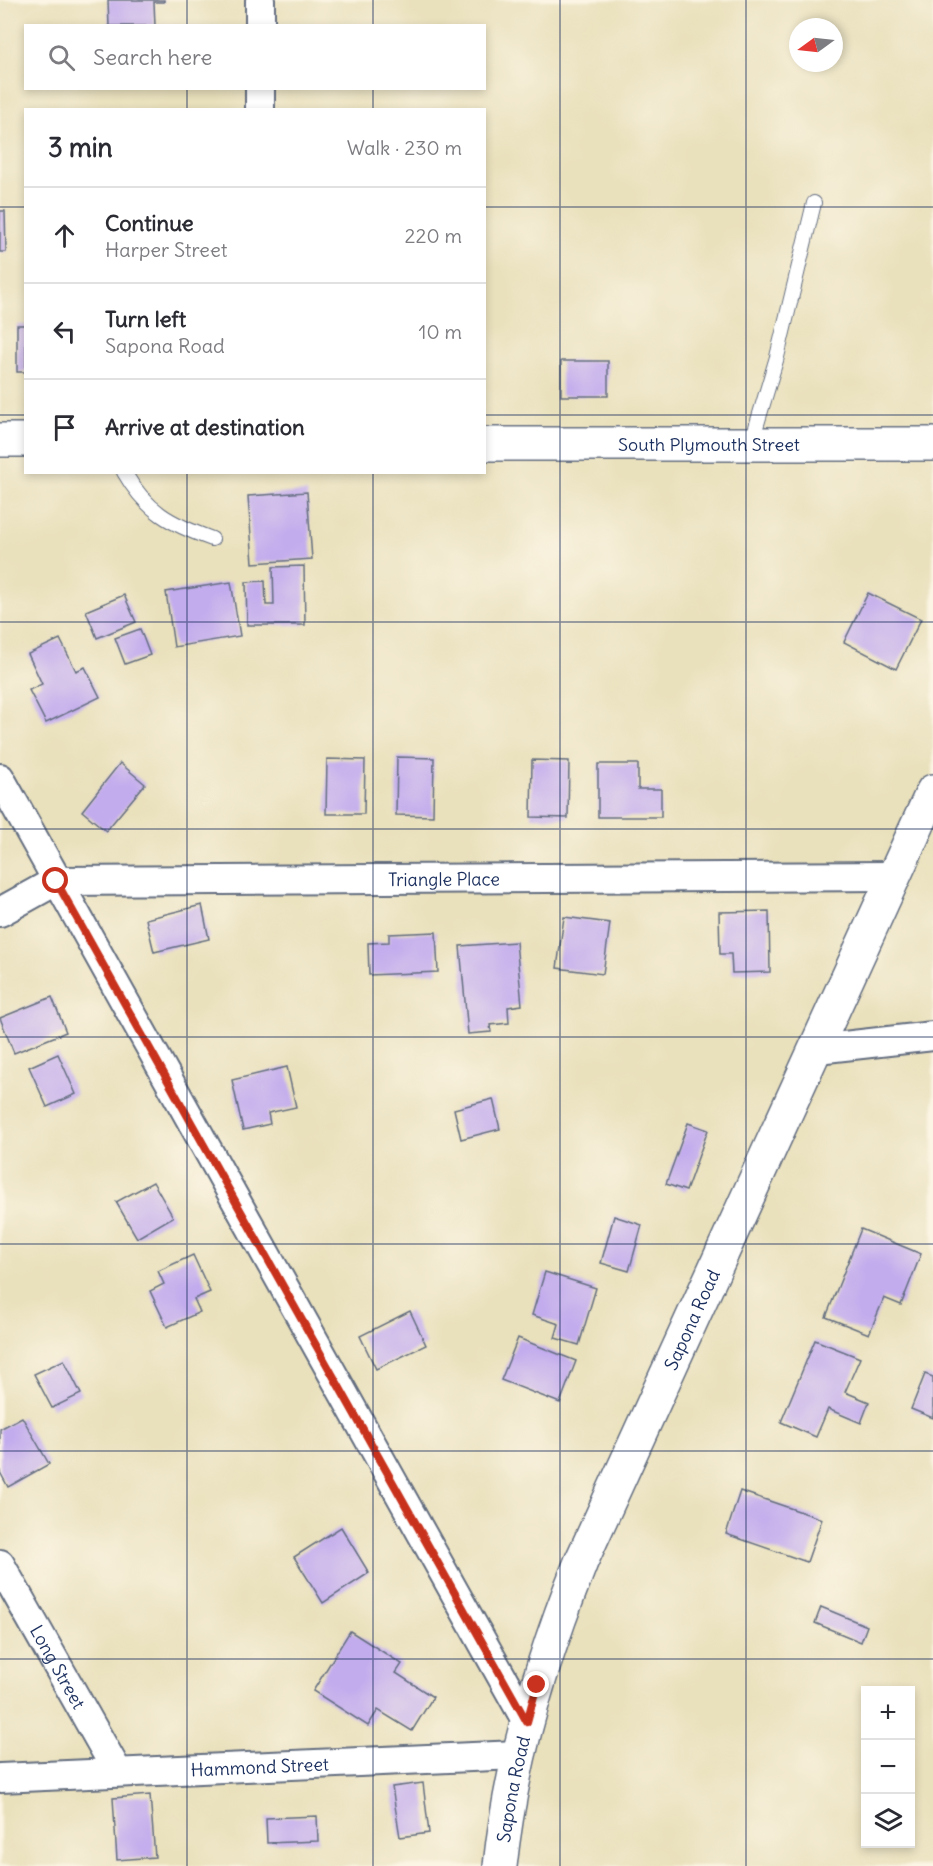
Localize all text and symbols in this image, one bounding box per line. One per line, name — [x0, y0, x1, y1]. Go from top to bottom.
north arrow — [789, 18, 843, 72]
search box — [24, 24, 486, 90]
icon: search — [45, 41, 78, 74]
text: Search here — [93, 43, 212, 71]
text: 3 min — [48, 131, 113, 164]
text: Walk · 230 m — [347, 135, 462, 160]
text: Continue — [105, 209, 194, 237]
icon: ahead — [48, 219, 81, 252]
text: 220 m — [405, 223, 462, 248]
text: Harper Street — [105, 237, 227, 262]
text: Turn left — [105, 305, 186, 333]
icon: left — [48, 315, 81, 348]
text: 10 m — [419, 319, 462, 344]
text: Sapona Road — [105, 333, 225, 358]
icon: arrive — [48, 411, 81, 444]
text: Arrive at destination — [105, 413, 305, 441]
street label: South Plymouth Street — [618, 433, 800, 456]
route start — [42, 867, 68, 893]
street label: Triangle Place — [388, 867, 500, 891]
street label: Sapona Road — [659, 1265, 725, 1374]
street label: Long Street — [25, 1621, 91, 1713]
route end — [523, 1671, 549, 1697]
map controls — [861, 1686, 915, 1848]
button: + — [861, 1686, 915, 1740]
street label: Sapona Road — [491, 1733, 535, 1844]
button: − — [861, 1740, 915, 1794]
street label: Hammond Street — [190, 1752, 329, 1781]
button: layers — [861, 1794, 915, 1848]

